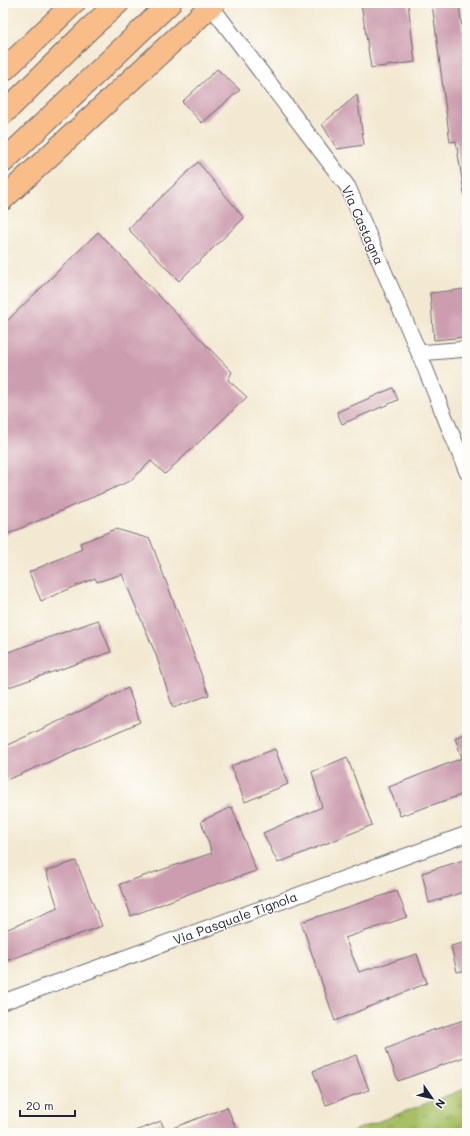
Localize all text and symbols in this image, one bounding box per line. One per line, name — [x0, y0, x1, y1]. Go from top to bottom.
street label: Via Castagna — [338, 183, 389, 267]
street label: Via Pasquale Tignola — [170, 887, 299, 948]
north arrow — [412, 1078, 452, 1118]
scale bar — [20, 1092, 75, 1118]
text: N — [432, 1096, 449, 1112]
text: 20 m — [26, 1097, 54, 1113]

